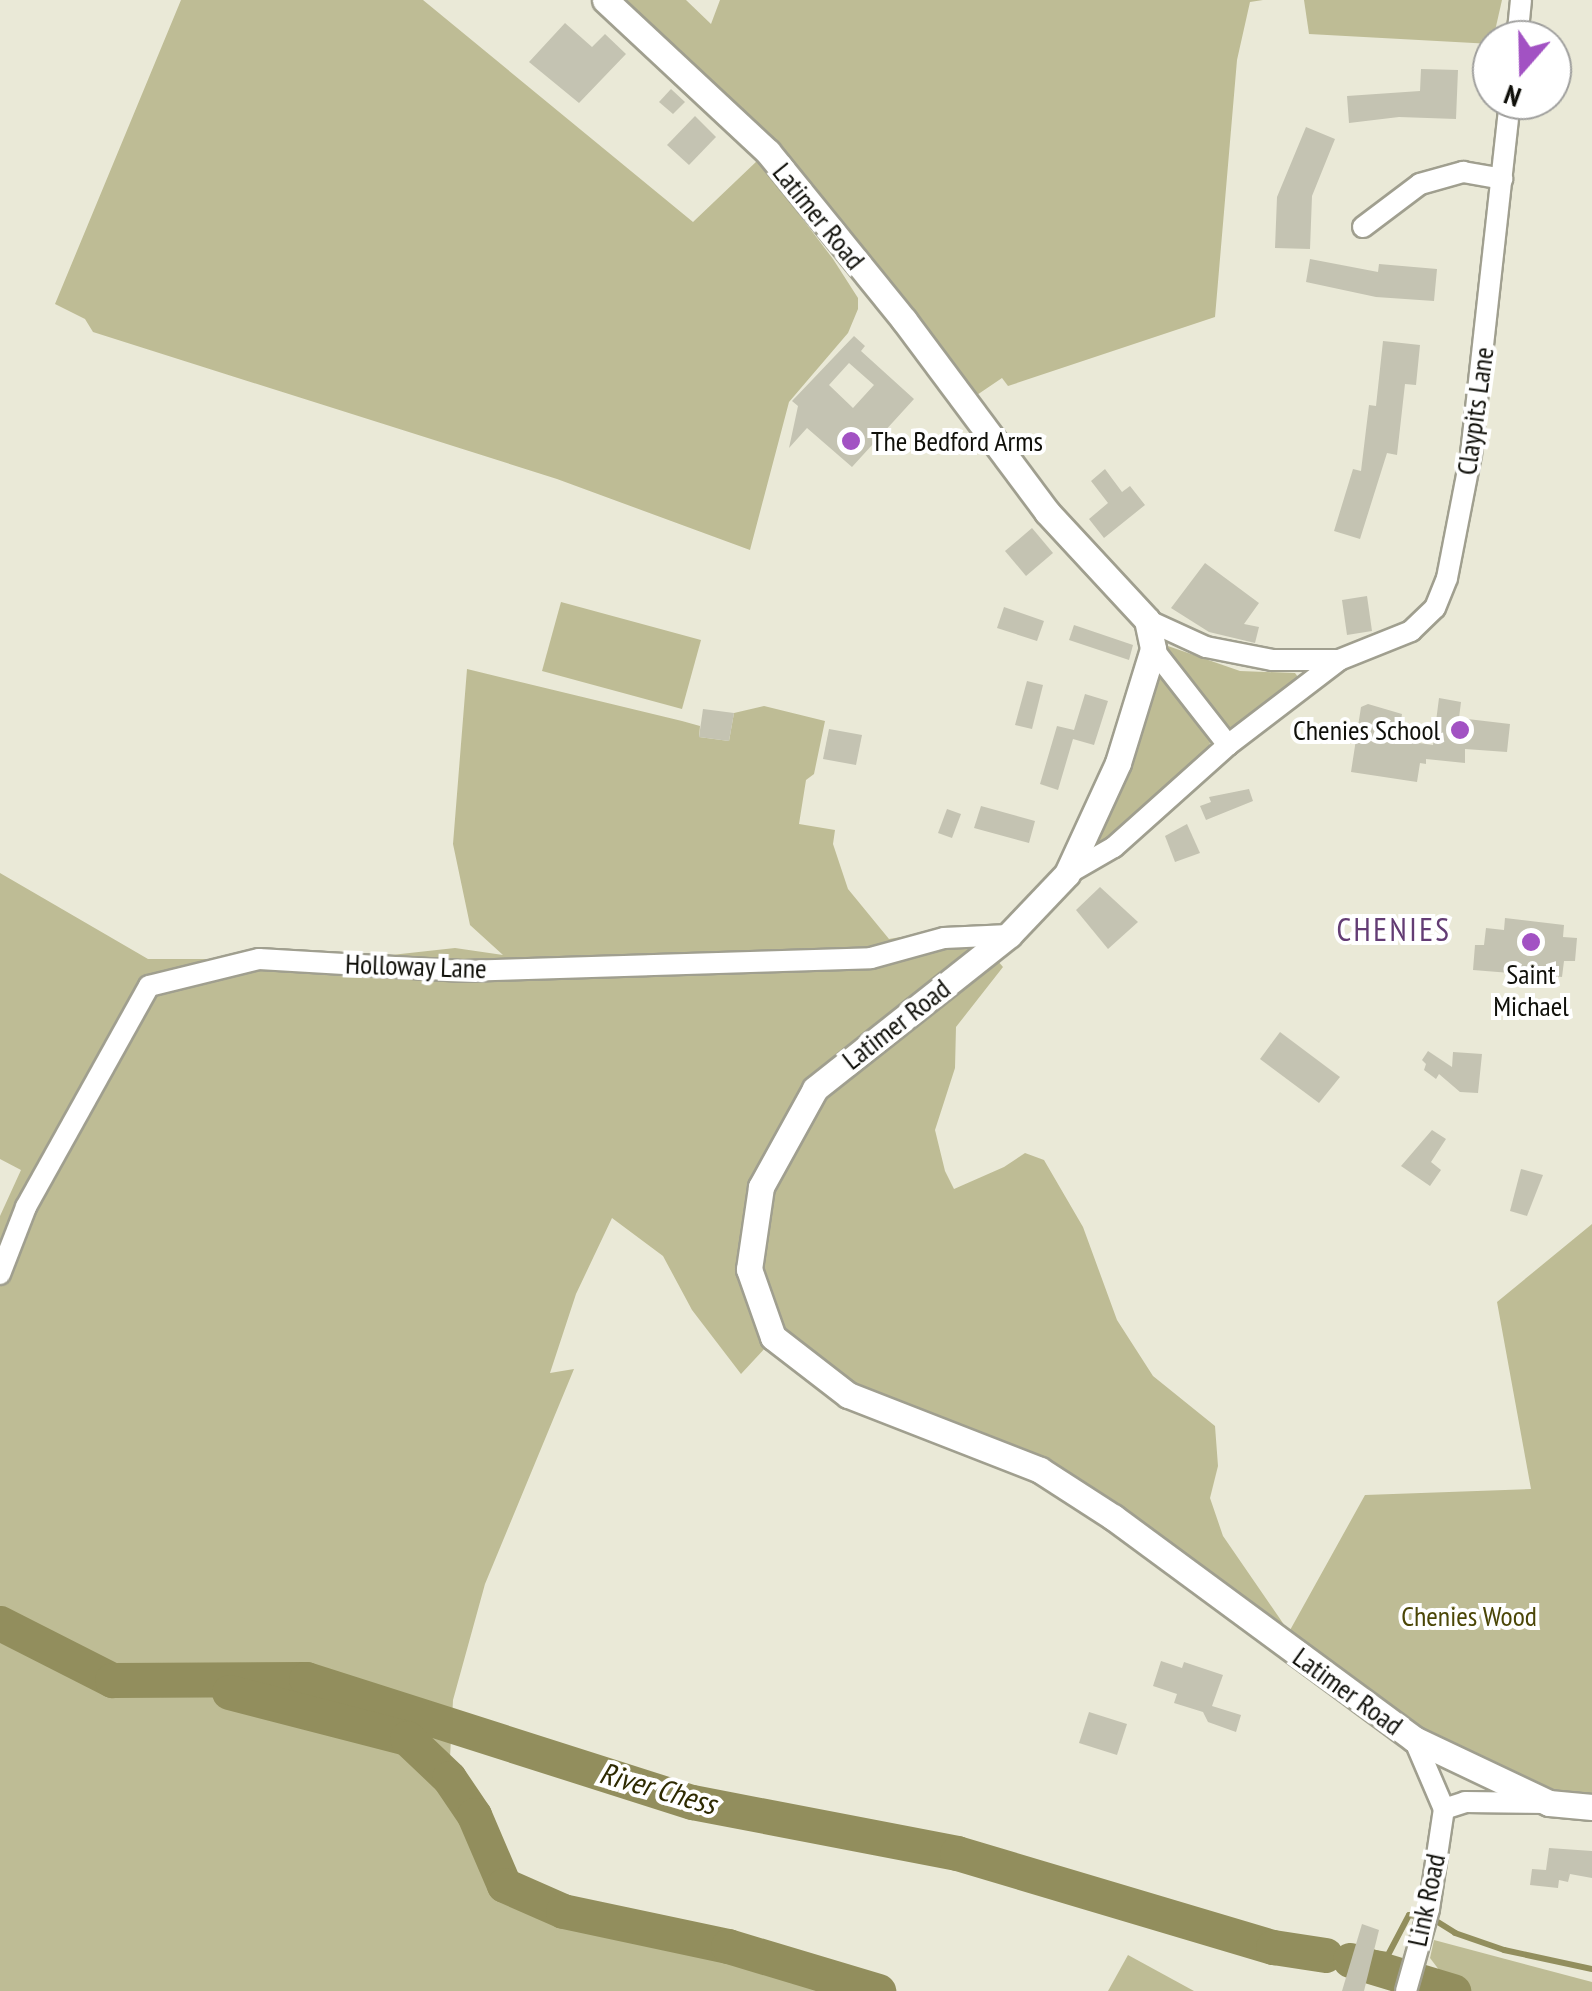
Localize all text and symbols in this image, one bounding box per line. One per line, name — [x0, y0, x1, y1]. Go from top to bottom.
north arrow — [1472, 20, 1572, 120]
text: N — [1499, 77, 1526, 117]
street label: Latimer Road — [766, 156, 872, 276]
street label: Claypits Lane — [1449, 345, 1501, 477]
place label: The Bedford Arms — [871, 424, 1044, 458]
marker: The Bedford Arms — [840, 430, 862, 452]
place label: Chenies School — [1293, 713, 1440, 747]
marker: Chenies School — [1449, 719, 1471, 741]
district label: CHENIES — [1336, 910, 1452, 948]
marker: Saint Michael — [1520, 931, 1542, 953]
street label: Holloway Lane — [344, 947, 488, 985]
place label: Saint Michael — [1493, 957, 1569, 1023]
street label: Latimer Road — [835, 972, 957, 1076]
park label: Chenies Wood — [1401, 1599, 1537, 1633]
street label: Latimer Road — [1287, 1640, 1409, 1742]
water label: River Chess — [596, 1754, 720, 1822]
street label: Link Road — [1400, 1850, 1452, 1950]

